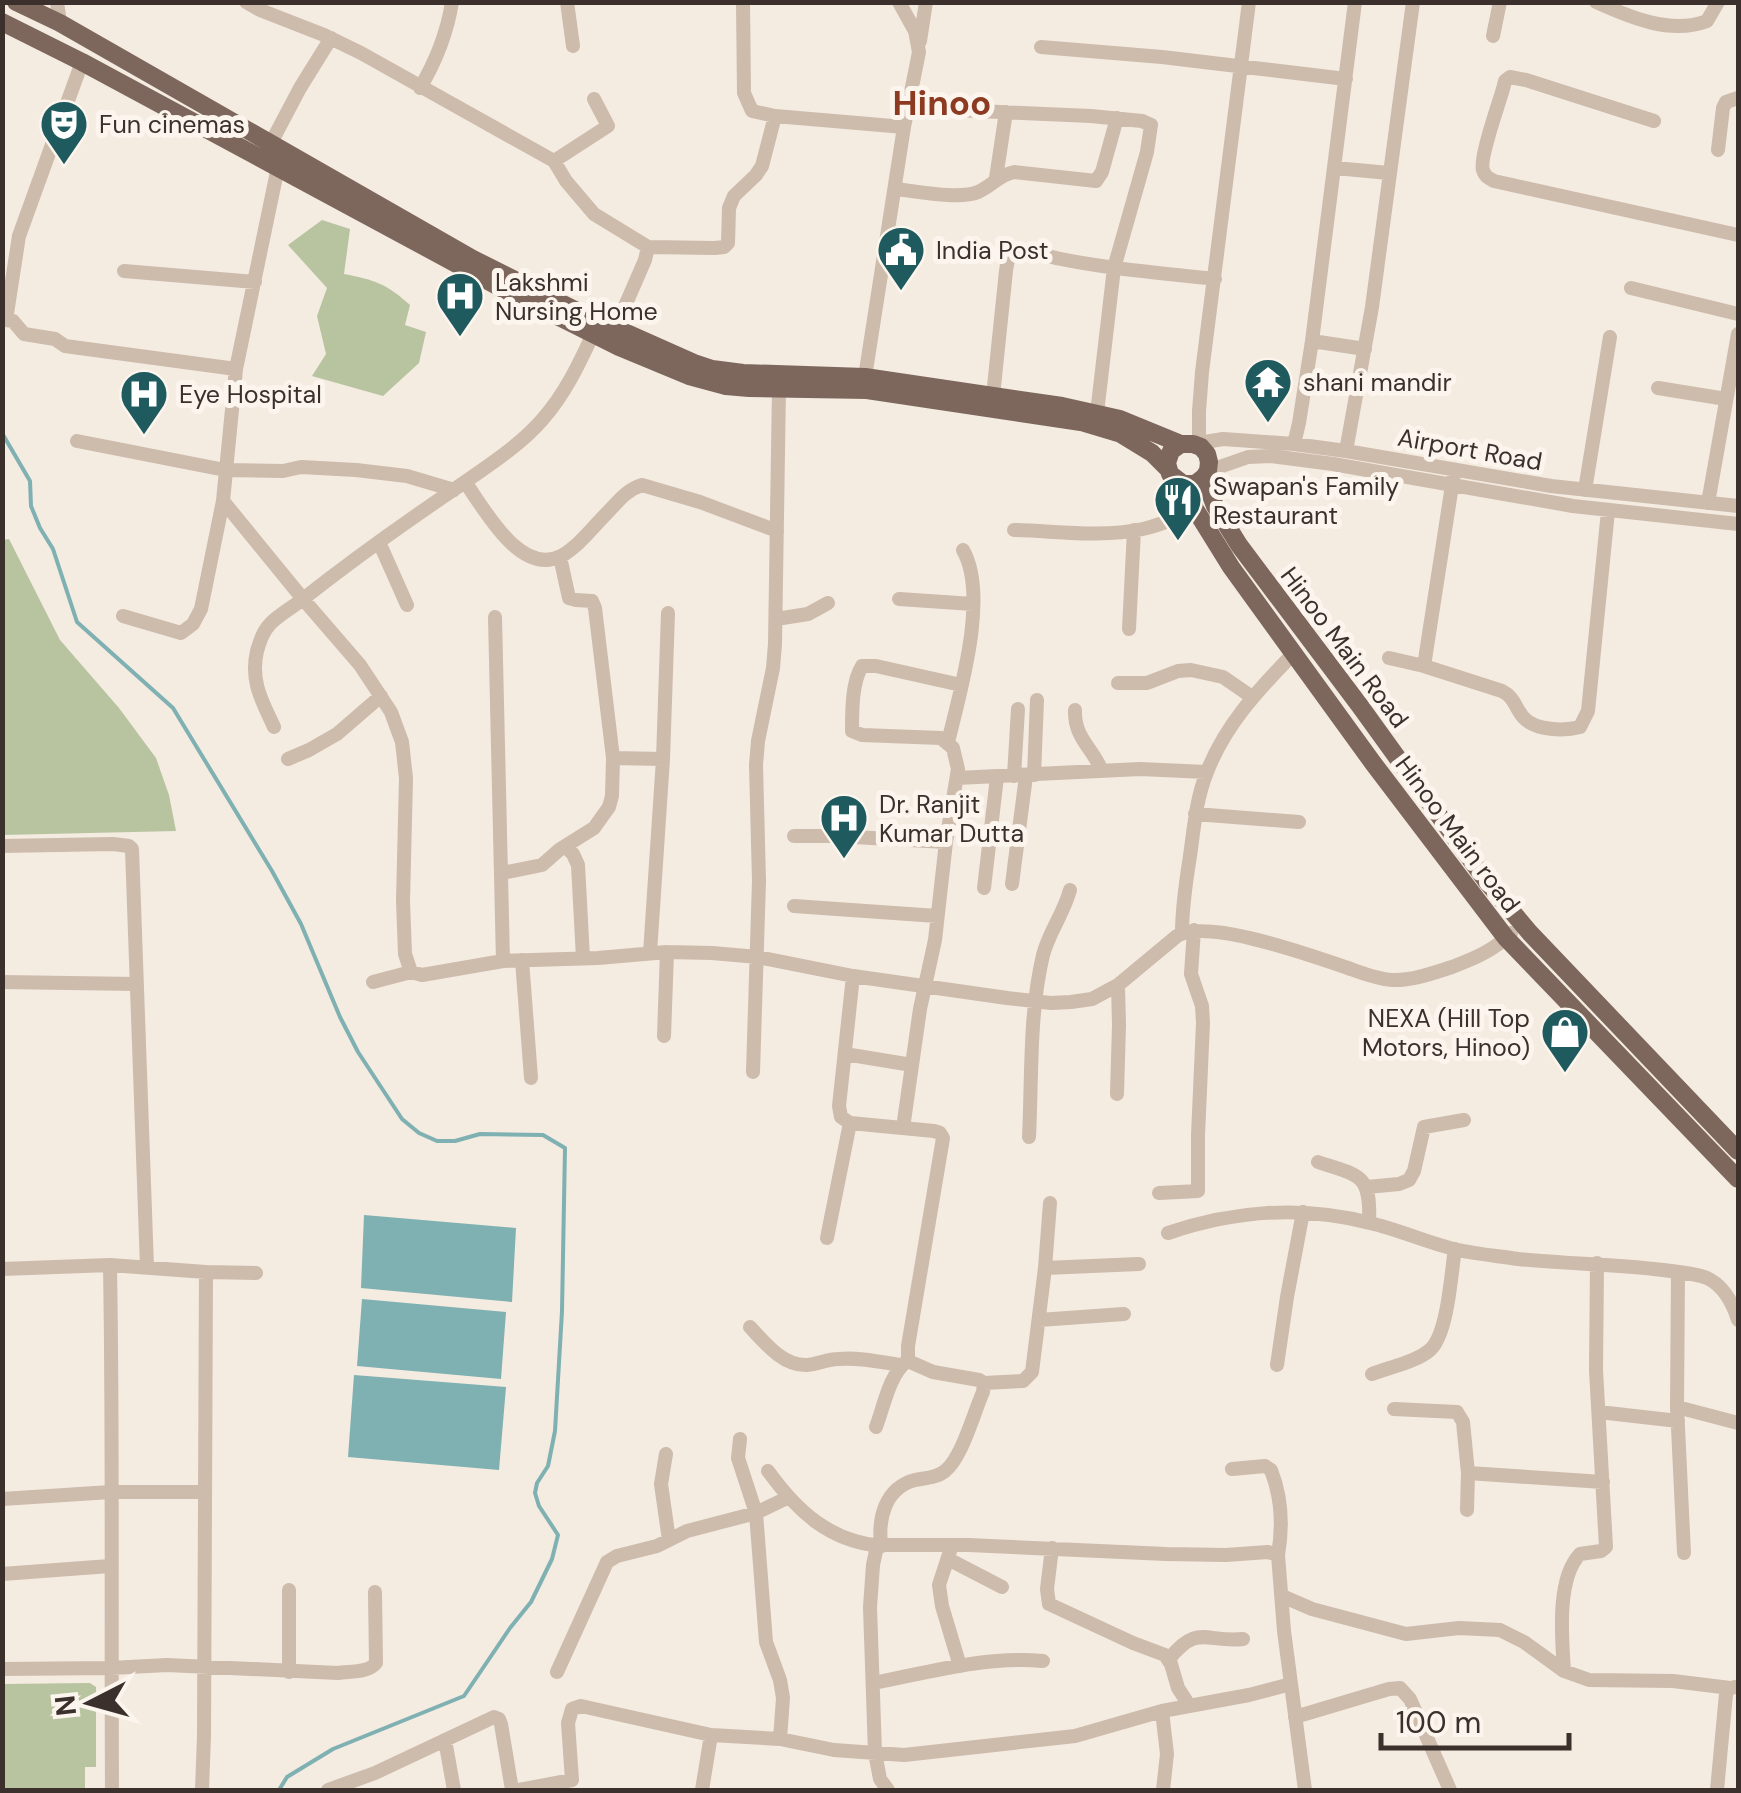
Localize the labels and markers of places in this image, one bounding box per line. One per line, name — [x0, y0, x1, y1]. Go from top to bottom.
theatre icon: Fun cinemas — [38, 98, 90, 166]
place label: Fun cinemas — [99, 108, 245, 141]
public building icon: India Post — [875, 224, 927, 292]
place label: India Post — [936, 234, 1049, 267]
place label: Lakshmi Nursing Home — [495, 266, 658, 328]
hospital icon: Lakshmi Nursing Home — [434, 270, 486, 338]
temple icon: shani mandir — [1242, 356, 1294, 424]
place label: shani mandir — [1303, 366, 1452, 399]
hospital icon: Eye Hospital — [118, 368, 170, 436]
place label: Eye Hospital — [179, 378, 322, 411]
place label: Swapan's Family Restaurant — [1213, 470, 1399, 532]
restaurant icon: Swapan's Family Restaurant — [1152, 474, 1204, 542]
place label: Dr. Ranjit Kumar Dutta — [879, 788, 1024, 850]
hospital icon: Dr. Ranjit Kumar Dutta — [818, 792, 870, 860]
place label: NEXA (Hill Top Motors, Hinoo) — [1362, 1002, 1530, 1064]
shop icon: NEXA (Hill Top Motors, Hinoo) — [1539, 1006, 1591, 1074]

